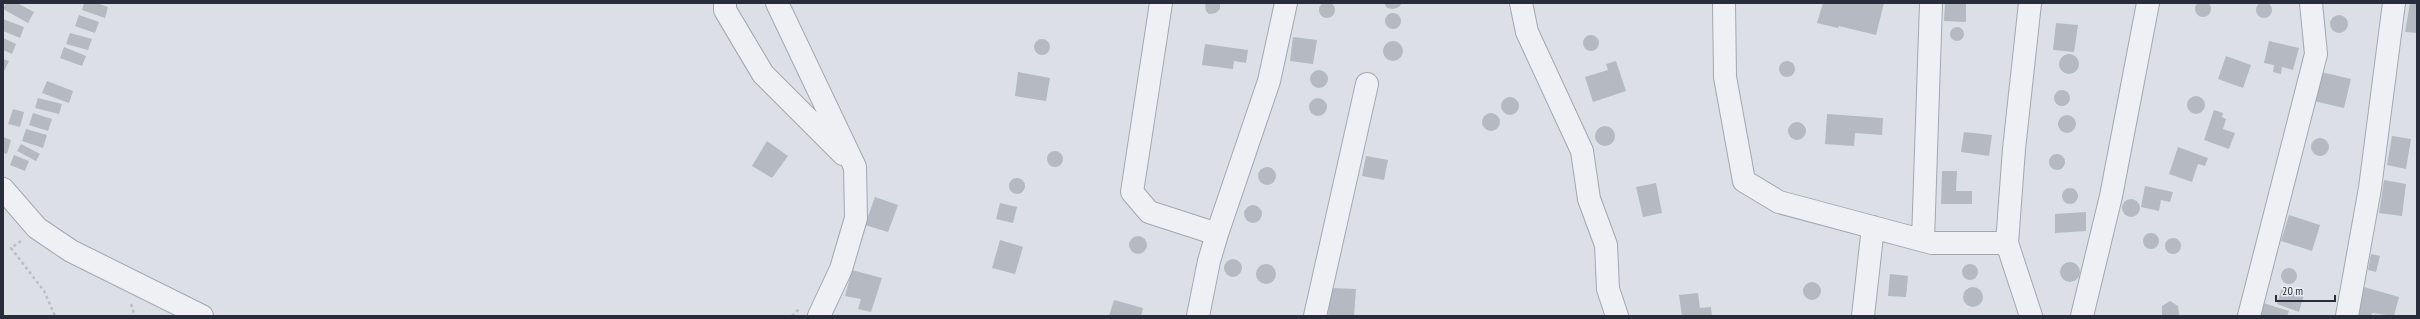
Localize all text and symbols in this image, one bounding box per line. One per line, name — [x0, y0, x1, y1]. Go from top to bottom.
scale bar — [2276, 277, 2335, 303]
text: 20 m — [2282, 283, 2303, 298]

